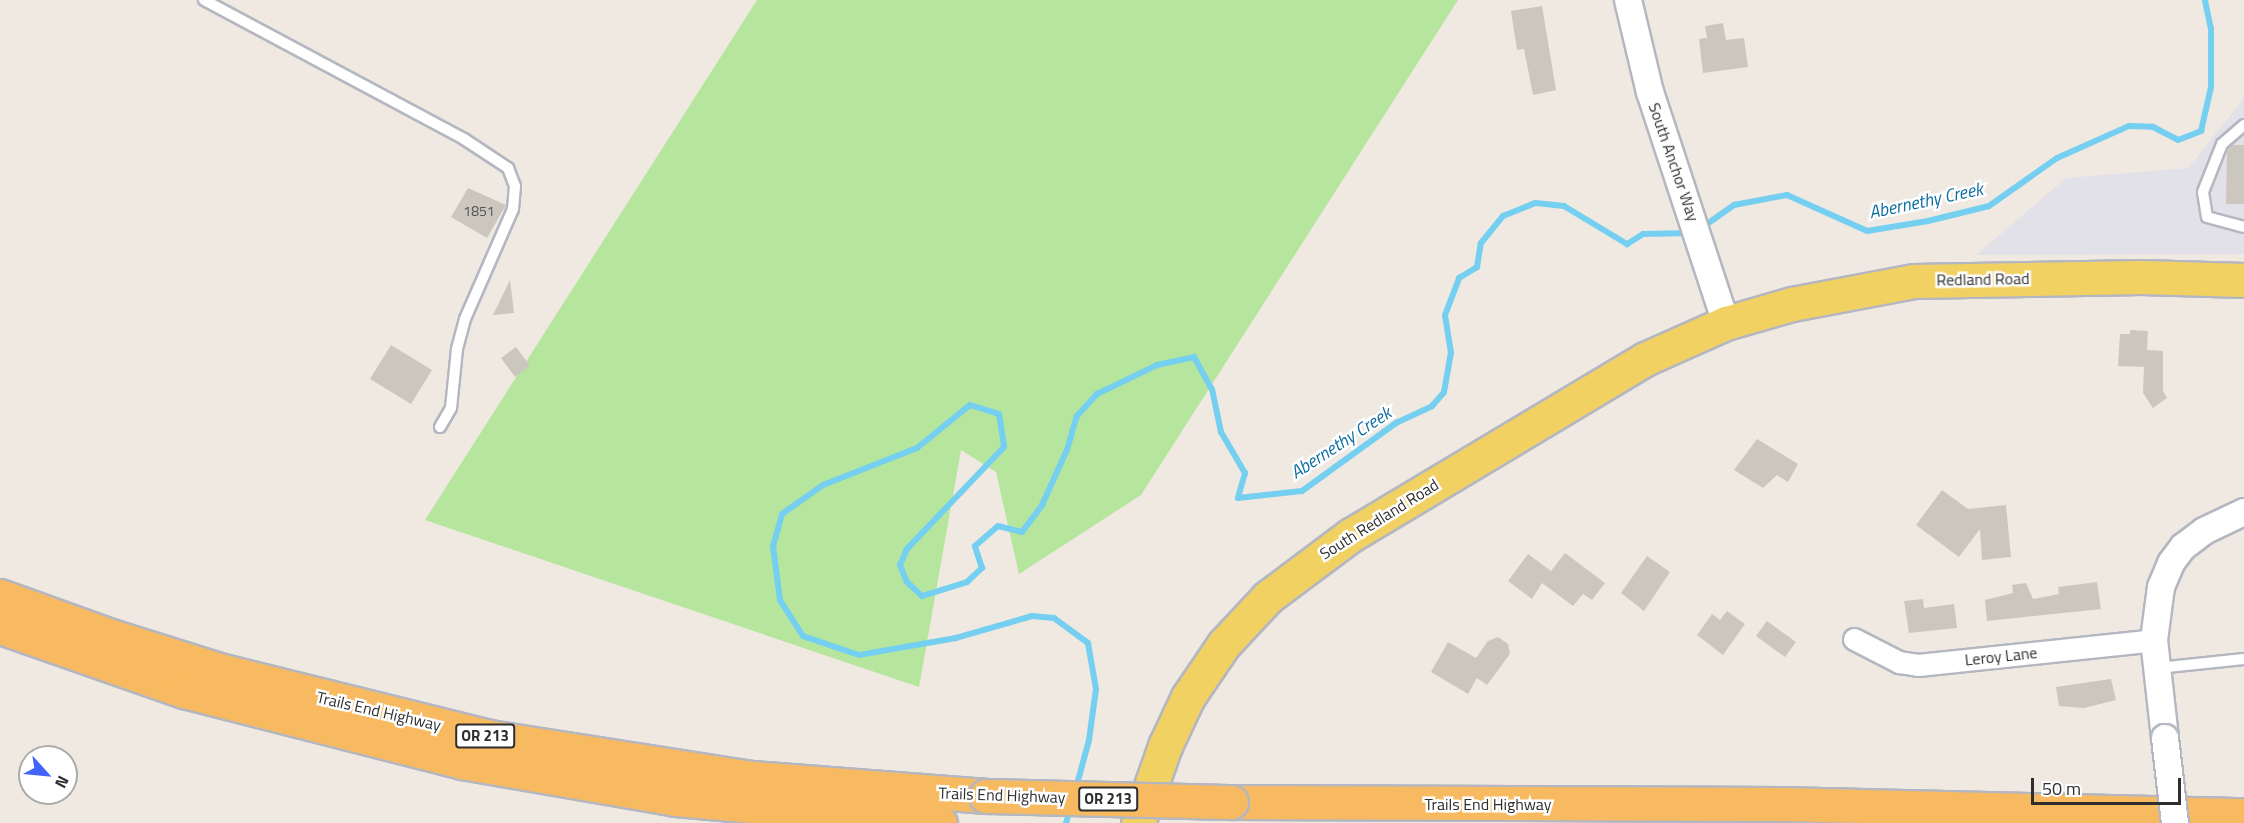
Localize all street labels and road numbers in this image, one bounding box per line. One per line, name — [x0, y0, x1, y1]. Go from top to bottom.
street label: South Anchor Way — [1645, 100, 1703, 224]
street label: Redland Road — [1936, 269, 2030, 289]
street label: South Redland Road — [1316, 475, 1442, 563]
street label: Leroy Lane — [1964, 643, 2038, 669]
street label: Trails End Highway — [315, 687, 443, 735]
road number: OR 213 — [455, 724, 515, 748]
street label: Trails End Highway — [938, 783, 1066, 807]
road number: OR 213 — [1078, 787, 1138, 811]
street label: Trails End Highway — [1425, 794, 1551, 814]

